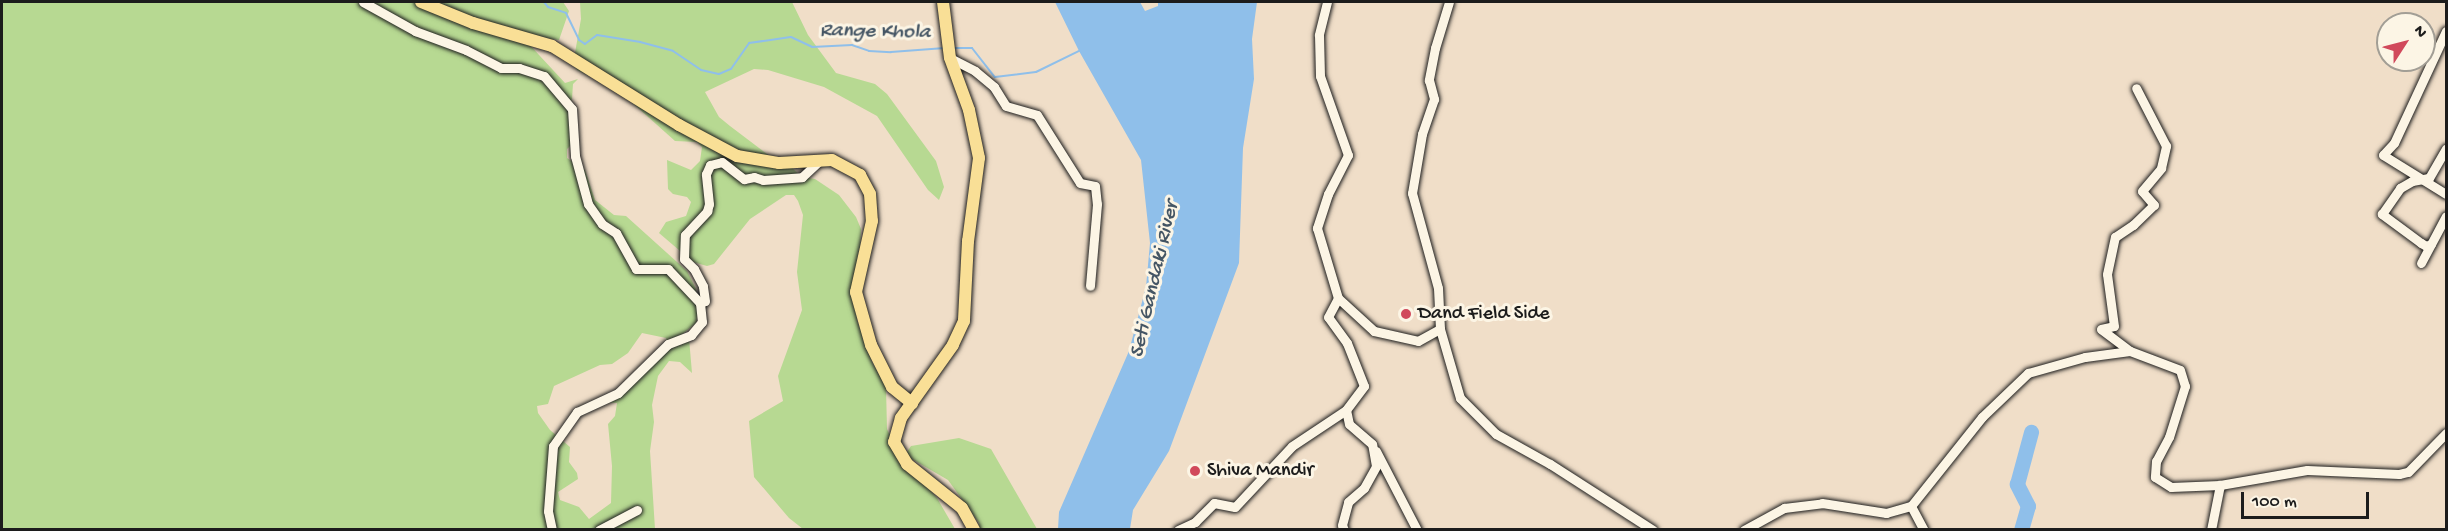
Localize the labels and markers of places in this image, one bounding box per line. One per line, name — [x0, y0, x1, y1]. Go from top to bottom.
place label: Dand Field Side — [1418, 302, 1550, 326]
marker: Dand Field Side — [1399, 307, 1413, 321]
place label: Shiva Mandir — [1207, 459, 1314, 483]
marker: Shiva Mandir — [1188, 464, 1202, 478]

